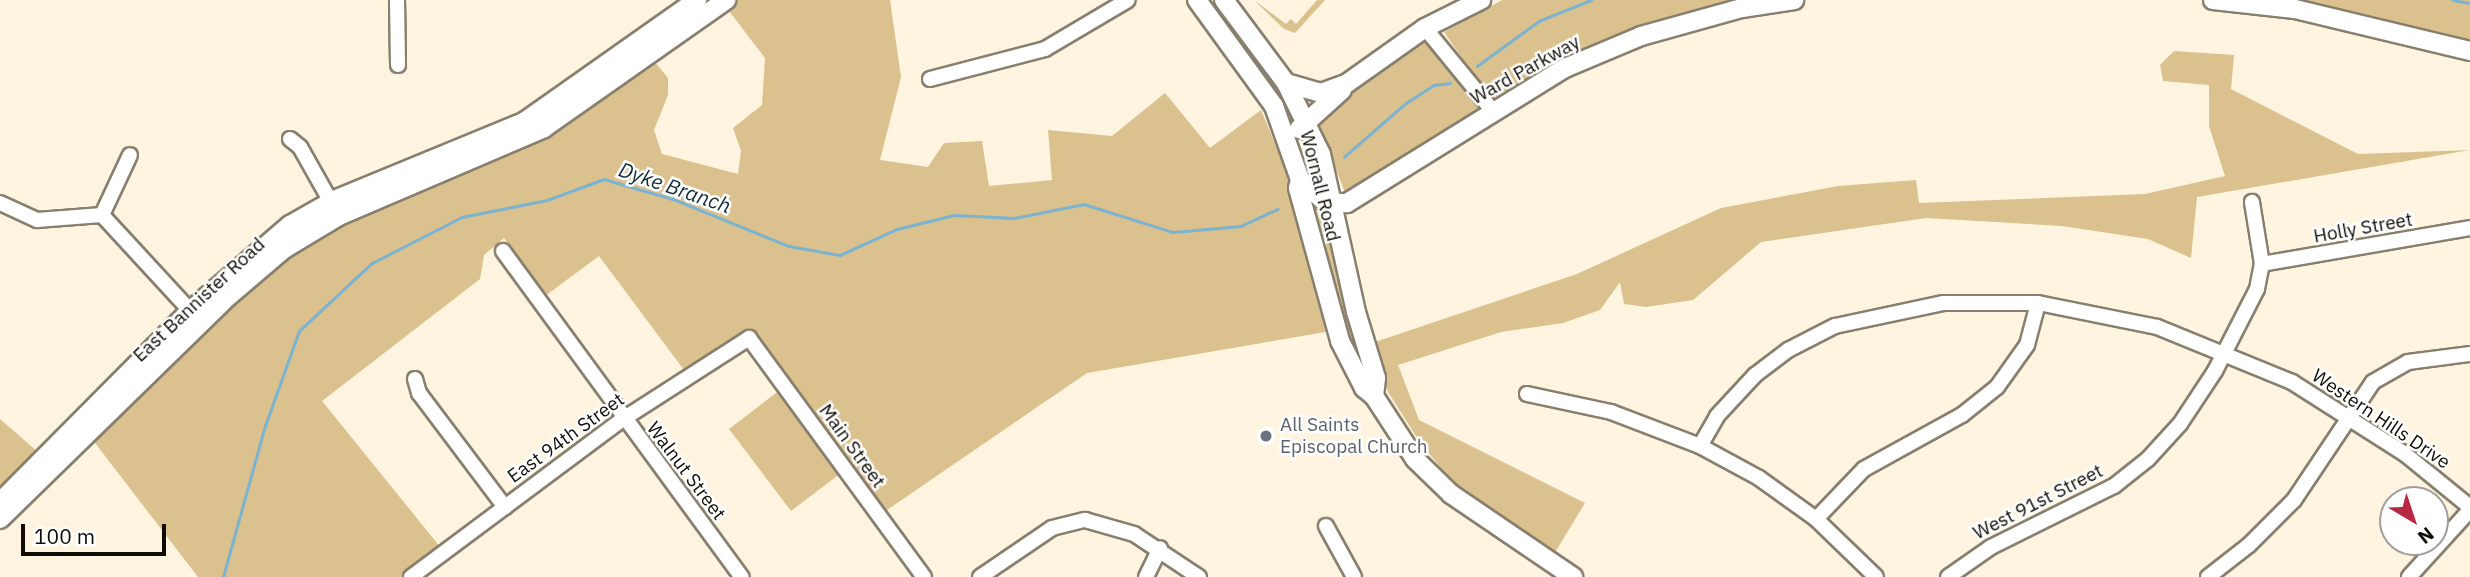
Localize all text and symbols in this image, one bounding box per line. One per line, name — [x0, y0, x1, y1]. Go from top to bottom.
street label: Ward Parkway — [1466, 31, 1584, 109]
street label: Wornall Road — [1295, 128, 1345, 244]
water label: Dyke Branch — [616, 156, 734, 218]
street label: Holly Street — [2312, 208, 2414, 248]
street label: East Bannister Road — [128, 233, 270, 367]
street label: Western Hills Drive — [2308, 364, 2454, 474]
street label: East 94th Street — [503, 388, 629, 488]
street label: Main Street — [814, 400, 890, 492]
place label: All Saints Episcopal Church — [1280, 414, 1428, 458]
street label: Walnut Street — [642, 417, 730, 525]
marker: All Saints Episcopal Church — [1258, 428, 1274, 444]
street label: West 91st Street — [1969, 459, 2107, 545]
north arrow — [2379, 486, 2449, 556]
scale bar — [24, 510, 170, 554]
text: 100 m — [34, 522, 95, 550]
text: N — [2413, 522, 2439, 549]

